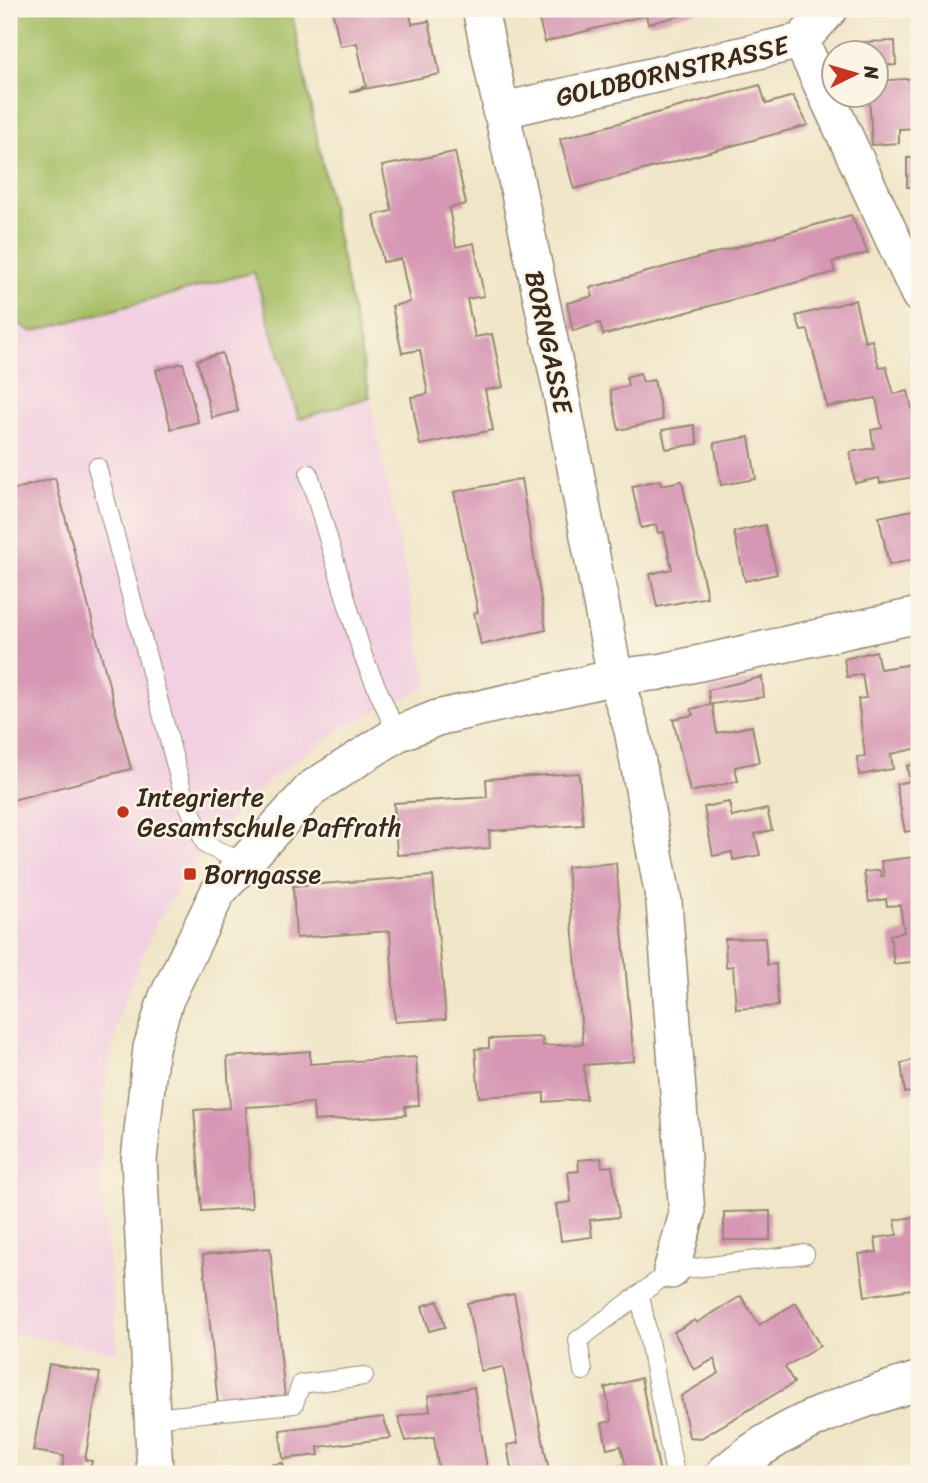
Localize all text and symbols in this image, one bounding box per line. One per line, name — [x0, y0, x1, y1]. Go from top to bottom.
street label: GOLDBORNSTRASSE — [551, 22, 794, 120]
north arrow — [820, 38, 890, 108]
text: N — [854, 64, 889, 81]
street label: BORNGASSE — [511, 266, 587, 419]
place label: Integrierte Gesamtschule Paffrath — [136, 774, 402, 850]
marker: Integrierte Gesamtschule Paffrath — [115, 804, 131, 820]
place label: Borngasse — [204, 851, 321, 897]
marker: Borngasse — [182, 866, 198, 882]

